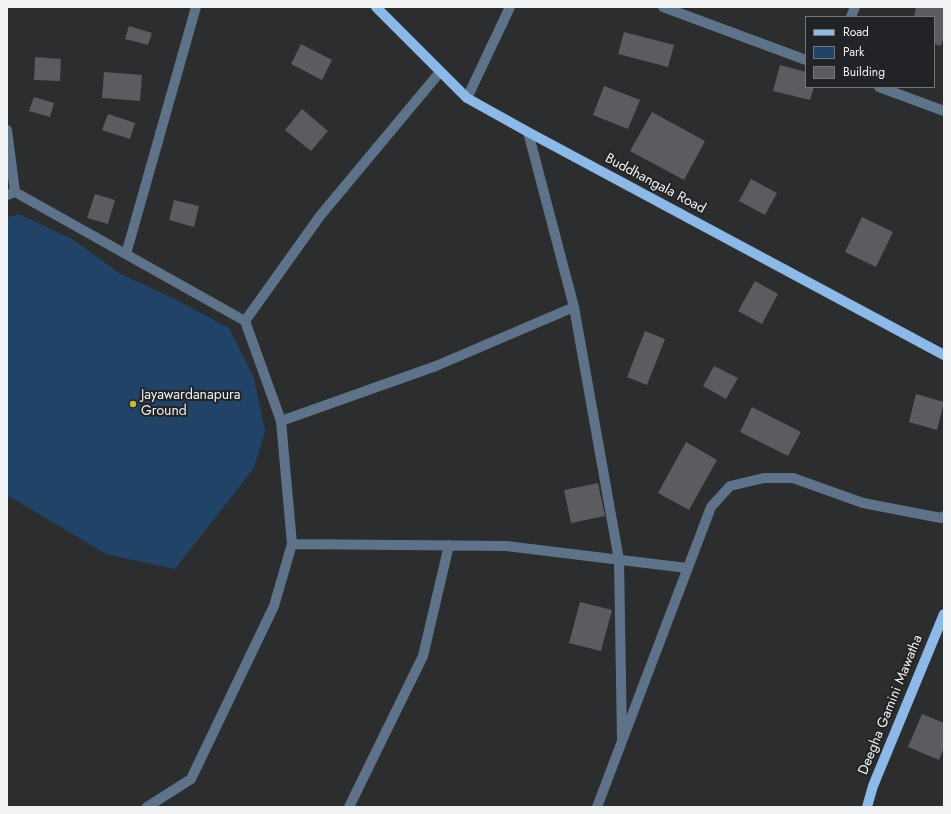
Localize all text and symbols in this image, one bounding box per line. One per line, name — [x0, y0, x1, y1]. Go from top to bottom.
legend — [805, 16, 935, 88]
text: Road — [843, 23, 869, 41]
text: Park — [843, 43, 864, 61]
text: Building — [843, 63, 885, 81]
street label: Buddhangala Road — [602, 150, 708, 218]
place label: Jayawardanapura Ground — [141, 388, 241, 420]
marker: Jayawardanapura Ground — [128, 399, 138, 409]
street label: Deegha Gamini Mawatha — [855, 633, 927, 777]

